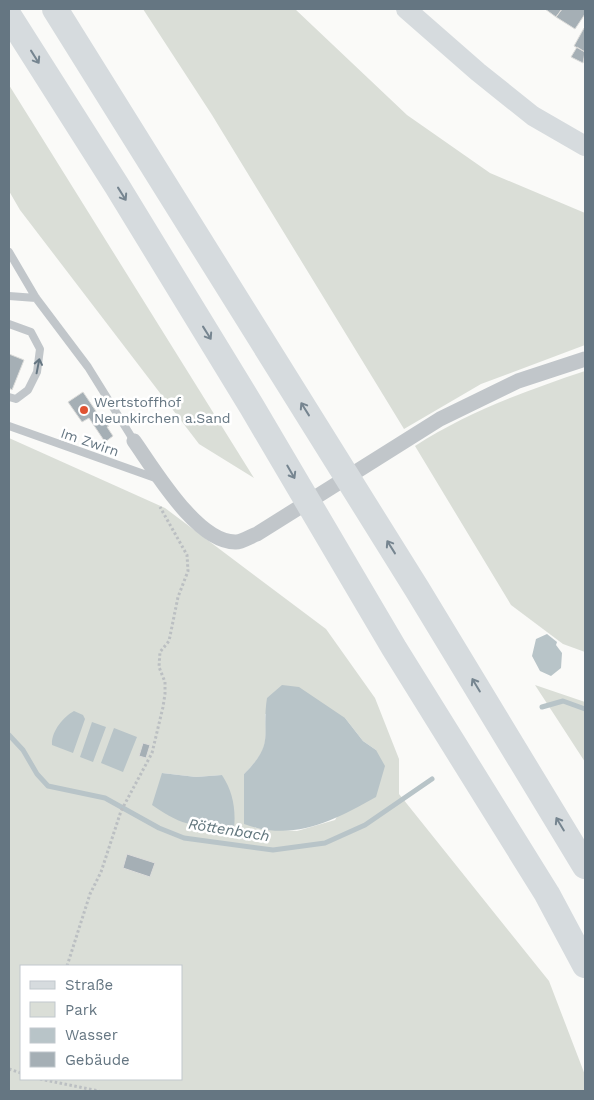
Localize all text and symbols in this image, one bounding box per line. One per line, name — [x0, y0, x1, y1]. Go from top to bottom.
one-way arrow — [30, 50, 40, 64]
one-way arrow — [117, 187, 127, 201]
one-way arrow — [202, 325, 212, 339]
one-way arrow — [33, 359, 43, 375]
place label: Wertstoffhof Neunkirchen a.Sand — [94, 394, 231, 426]
one-way arrow — [300, 402, 310, 416]
marker: Wertstoffhof Neunkirchen a.Sand — [78, 404, 90, 416]
street label: Im Zwirn — [59, 425, 121, 459]
one-way arrow — [286, 465, 296, 479]
one-way arrow — [386, 540, 396, 554]
one-way arrow — [470, 679, 480, 693]
water label: Röttenbach — [187, 815, 271, 845]
one-way arrow — [555, 818, 565, 832]
legend — [20, 965, 182, 1080]
text: Straße — [65, 976, 113, 994]
text: Park — [65, 1001, 98, 1019]
text: Wasser — [65, 1026, 118, 1044]
text: Gebäude — [65, 1051, 130, 1069]

